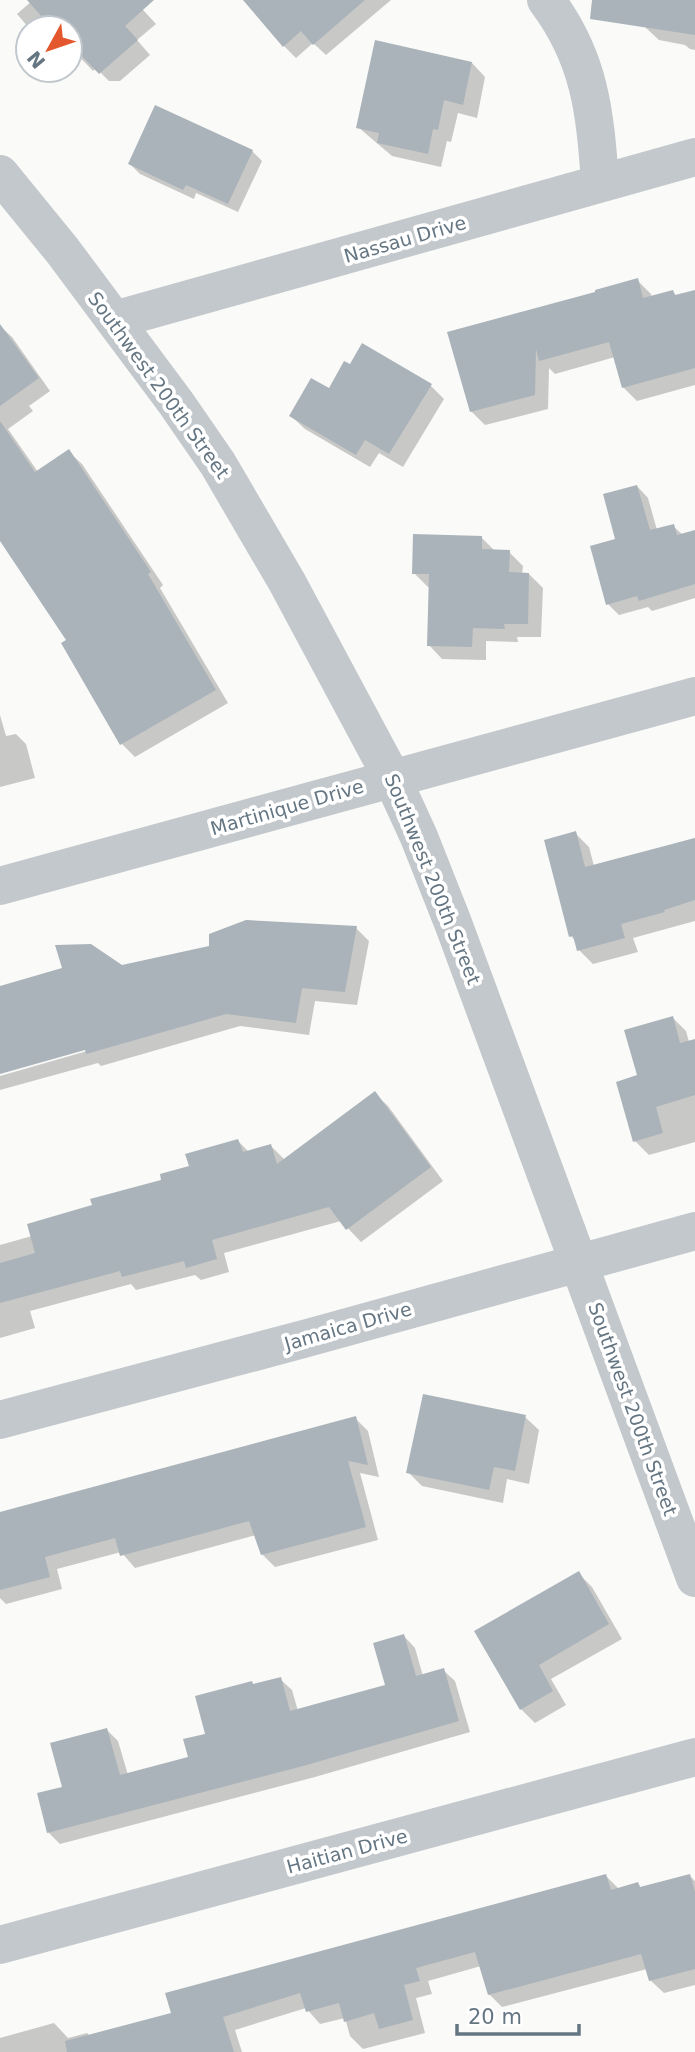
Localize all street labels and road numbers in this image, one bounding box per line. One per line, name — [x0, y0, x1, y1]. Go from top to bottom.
street label: Nassau Drive — [341, 211, 469, 267]
street label: Southwest 200th Street — [84, 287, 234, 483]
street label: Southwest 200th Street — [381, 770, 485, 988]
street label: Martinique Drive — [208, 775, 366, 839]
street label: Jamaica Drive — [281, 1297, 414, 1355]
street label: Southwest 200th Street — [584, 1299, 682, 1519]
street label: Haitian Drive — [284, 1824, 410, 1878]

